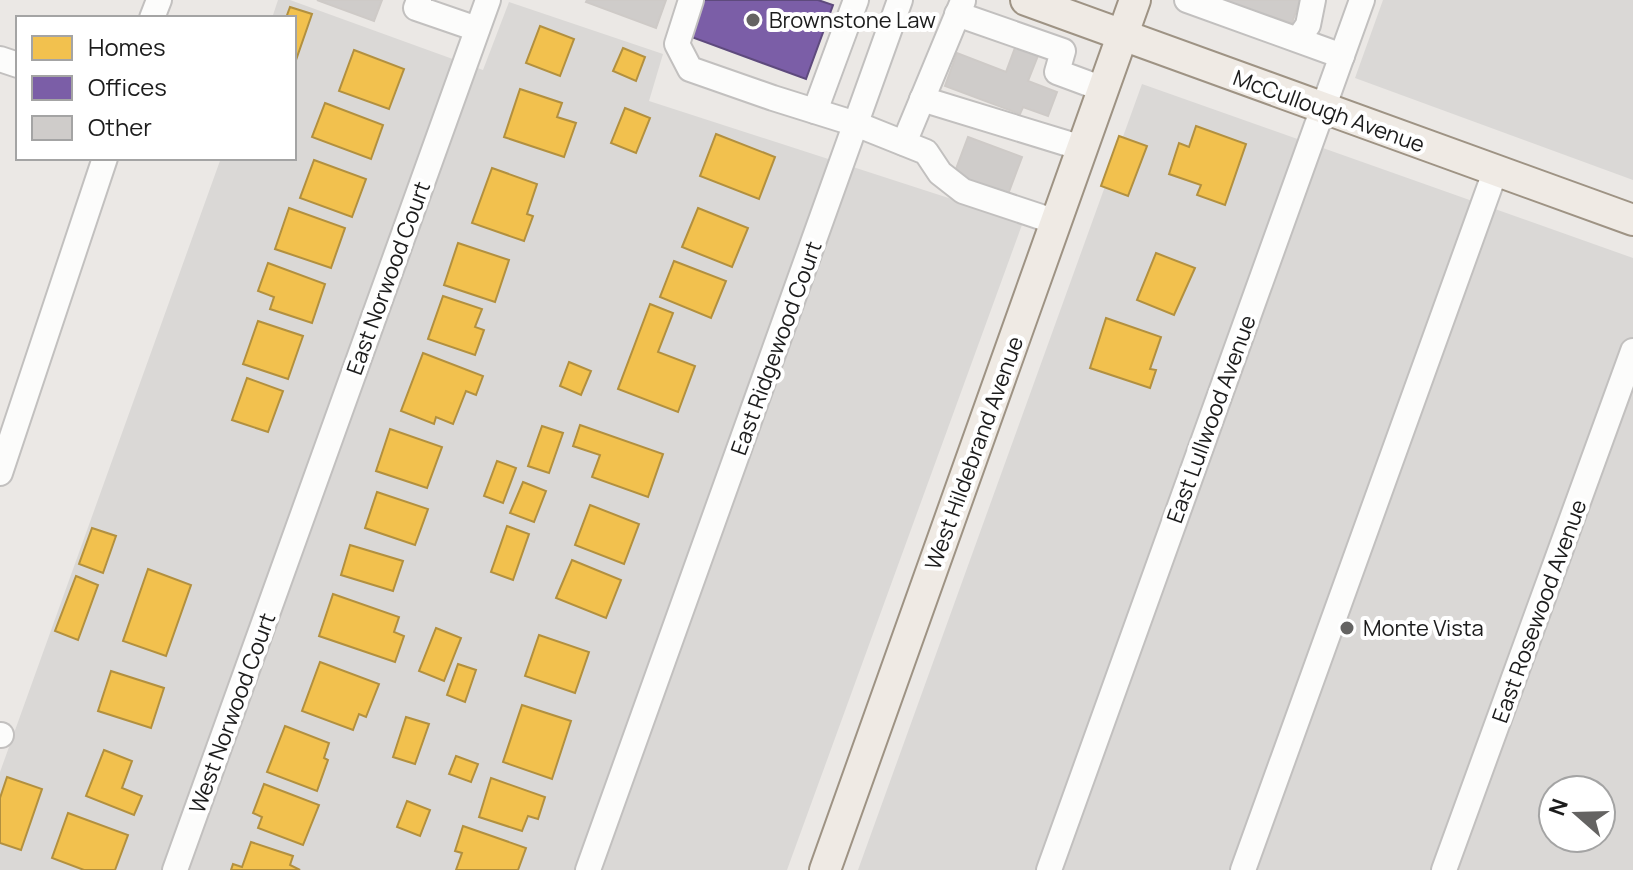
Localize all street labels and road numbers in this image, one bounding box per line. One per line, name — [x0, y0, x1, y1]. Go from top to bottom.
street label: McCullough Avenue — [1229, 62, 1429, 160]
street label: East Norwood Court — [339, 177, 437, 379]
street label: East Ridgewood Court — [723, 237, 829, 459]
street label: East Lullwood Avenue — [1159, 311, 1263, 527]
street label: West Hildebrand Avenue — [918, 332, 1030, 574]
street label: East Rosewood Avenue — [1485, 495, 1593, 727]
street label: West Norwood Court — [182, 608, 282, 817]

